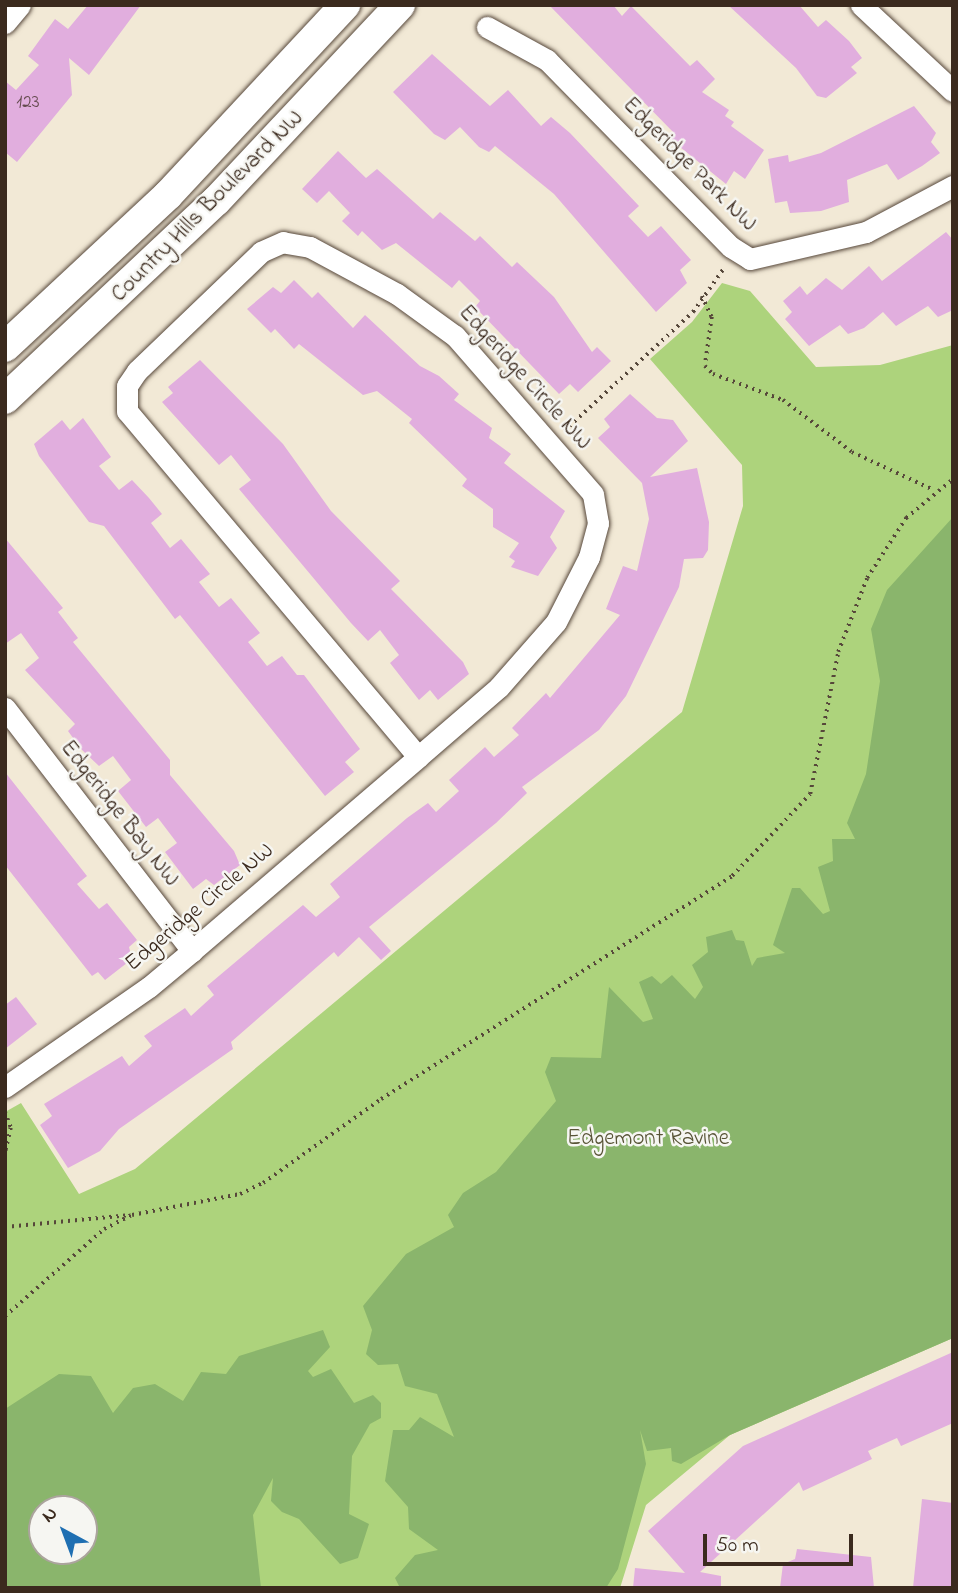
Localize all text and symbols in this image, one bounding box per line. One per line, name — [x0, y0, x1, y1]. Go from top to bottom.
house number: 123 — [16, 92, 40, 114]
street label: Edgeridge Park NW — [616, 92, 762, 238]
street label: Country Hills Boulevard NW — [106, 105, 310, 309]
street label: Edgeridge Circle NW — [452, 300, 596, 456]
street label: Edgeridge Bay NW — [53, 735, 185, 893]
street label: Edgeridge Circle NW — [120, 838, 280, 978]
park label: Edgemont Ravine — [567, 1125, 729, 1153]
north arrow — [28, 1495, 98, 1565]
text: N — [37, 1501, 64, 1530]
scale bar — [706, 1520, 856, 1564]
text: 50 m — [716, 1531, 759, 1561]

